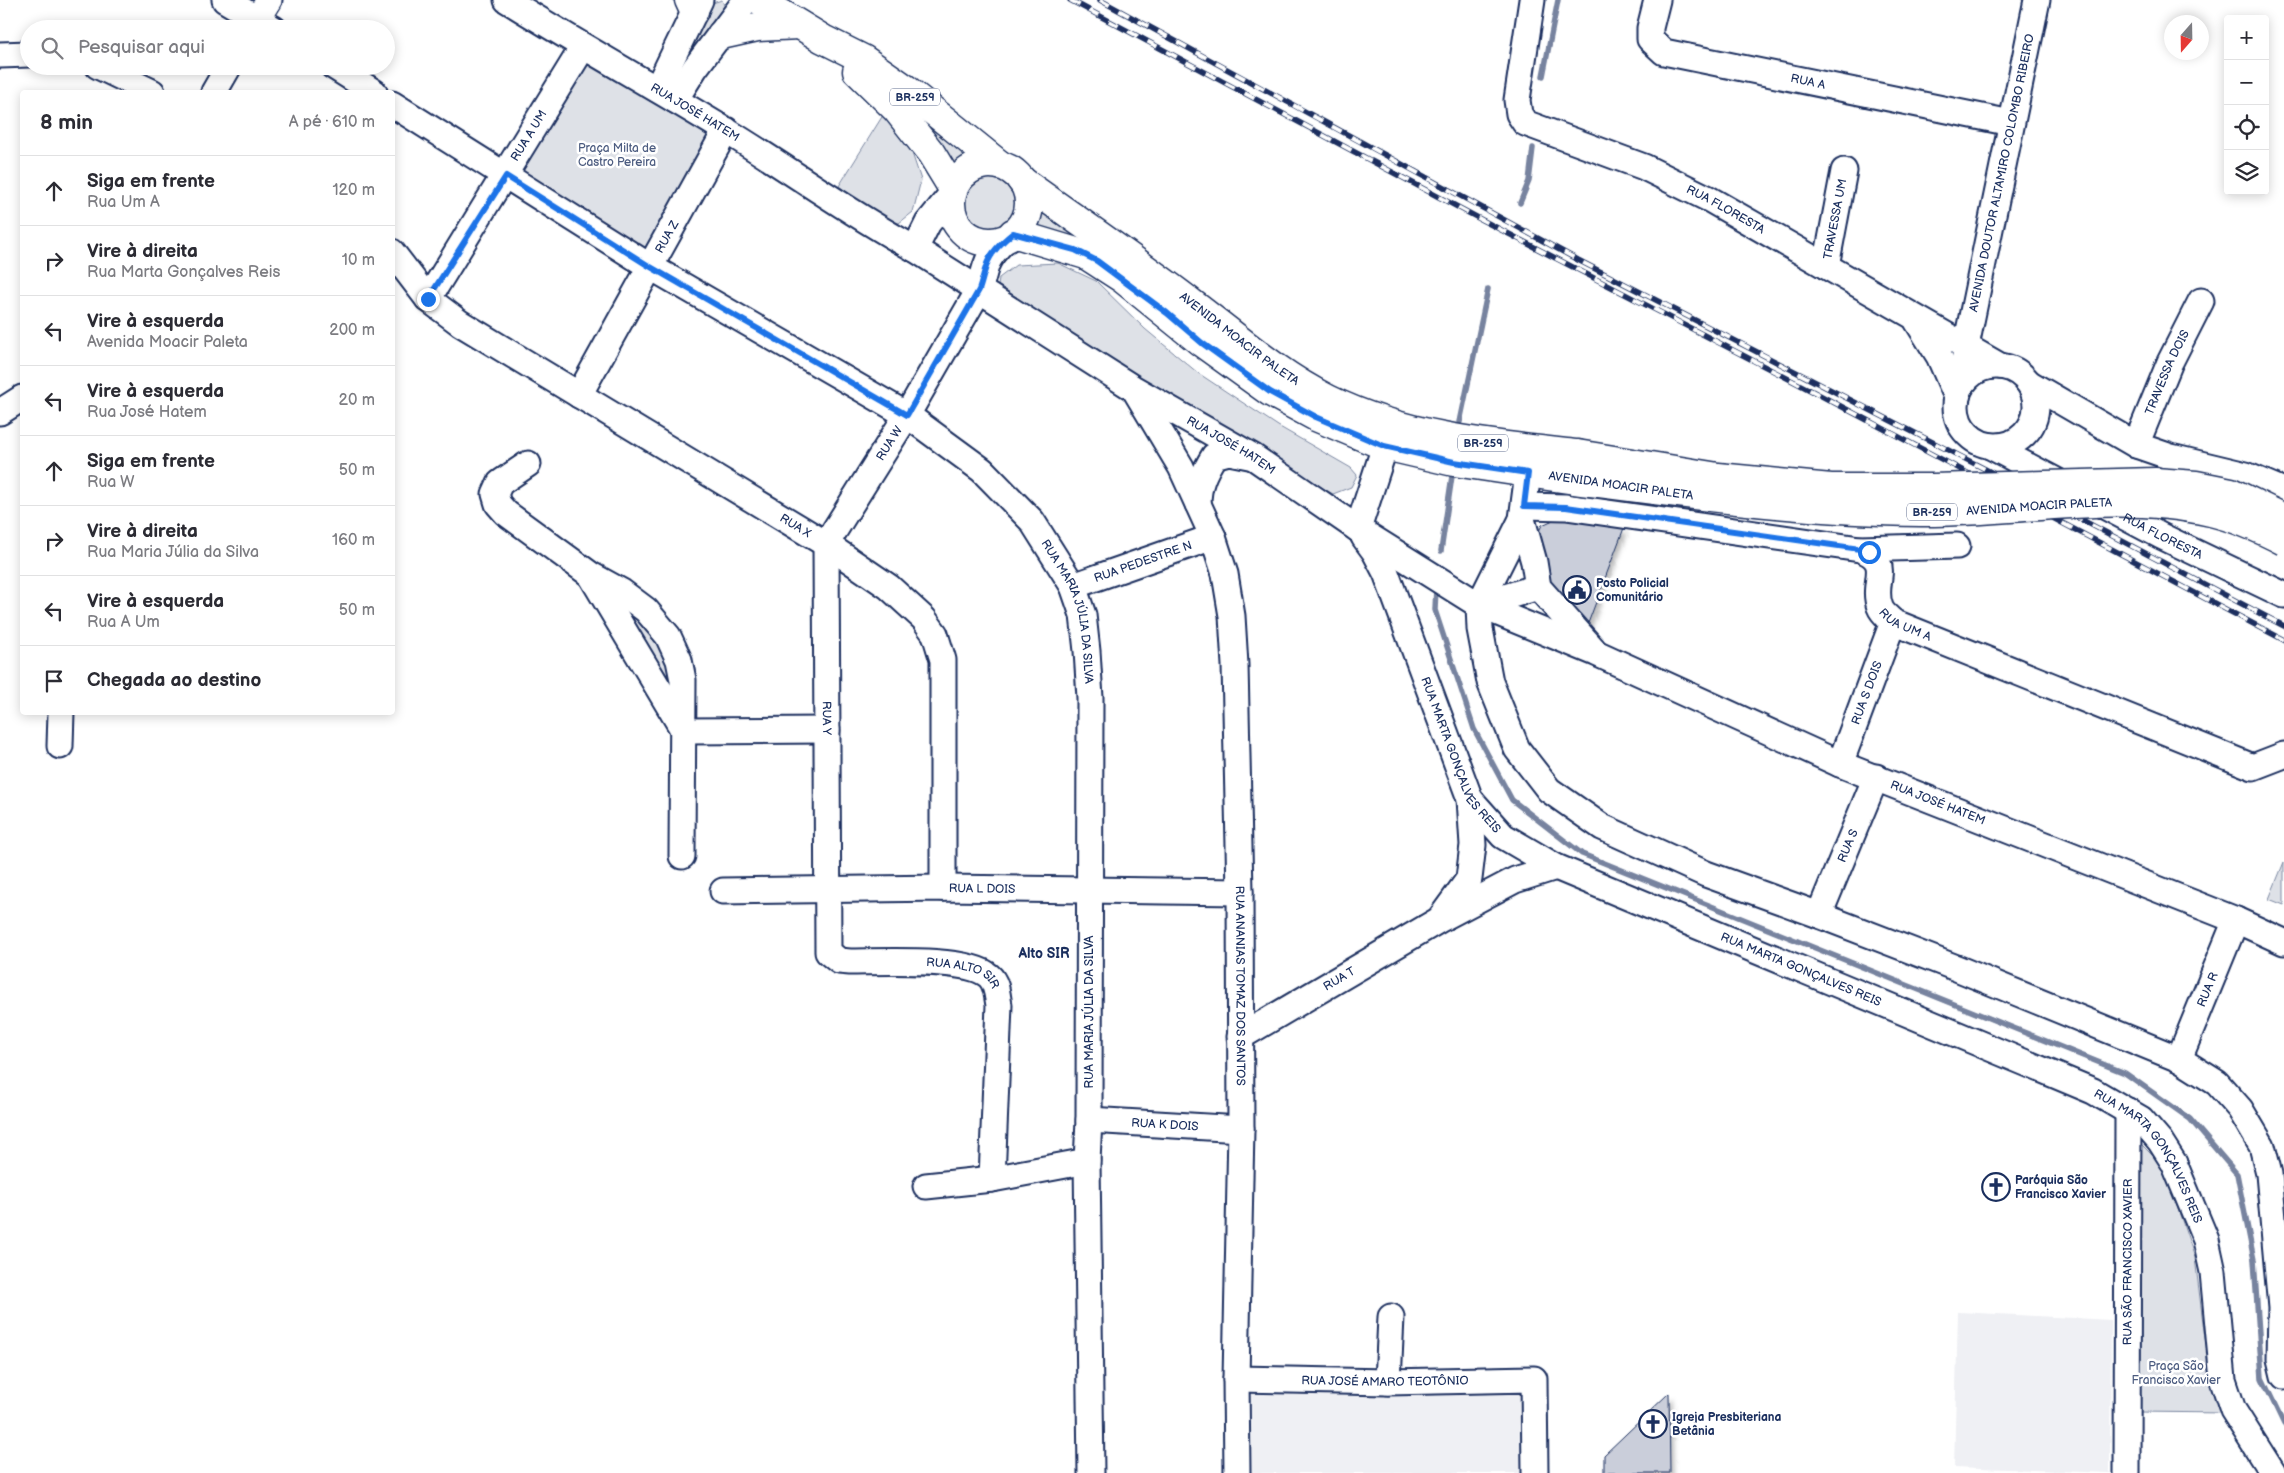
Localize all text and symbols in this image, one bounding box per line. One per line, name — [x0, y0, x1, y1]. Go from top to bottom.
north arrow — [2164, 15, 2209, 60]
map controls — [2224, 15, 2269, 195]
button: + — [2224, 15, 2269, 60]
search box — [20, 20, 395, 75]
street label: AVENIDA DOUTOR ALTAMIRO COLOMBO RIBEIRO — [1966, 33, 2037, 313]
icon: search — [38, 34, 66, 62]
text: Pesquisar aqui — [78, 36, 205, 59]
button: − — [2224, 60, 2269, 105]
street label: RUA A — [1789, 71, 1827, 92]
street label: RUA JOSÉ HATEM — [648, 80, 742, 145]
road number: BR-259 — [890, 88, 940, 105]
button: locate — [2224, 105, 2269, 150]
street label: RUA A UM — [507, 107, 550, 164]
text: 8 min — [40, 110, 93, 135]
text: A pé · 610 m — [289, 113, 375, 132]
park label: Praça Milta de Castro Pereira — [578, 141, 656, 170]
button: layers — [2224, 150, 2269, 195]
text: Siga em frente — [87, 170, 215, 193]
icon: ahead — [40, 177, 68, 205]
street label: TRAVESSA UM — [1820, 177, 1850, 260]
text: 120 m — [332, 181, 375, 200]
street label: RUA FLORESTA — [1684, 182, 1768, 237]
text: Rua Um A — [87, 193, 160, 212]
street label: RUA Z — [652, 217, 682, 256]
text: Vire à direita — [87, 240, 198, 263]
icon: right — [40, 247, 68, 275]
text: 10 m — [342, 251, 375, 270]
text: Rua Marta Gonçalves Reis — [87, 263, 280, 282]
route end — [417, 288, 440, 311]
street label: AVENIDA MOACIR PALETA — [1177, 289, 1303, 389]
text: Vire à esquerda — [87, 310, 224, 333]
icon: left — [40, 317, 68, 345]
text: 200 m — [329, 321, 375, 340]
street label: TRAVESSA DOIS — [2142, 327, 2193, 417]
text: Avenida Moacir Paleta — [87, 333, 248, 352]
text: Vire à esquerda — [87, 380, 224, 403]
icon: left — [40, 387, 68, 415]
text: 20 m — [339, 391, 375, 410]
text: Rua José Hatem — [87, 403, 207, 422]
street label: RUA JOSÉ HATEM — [1184, 413, 1278, 477]
street label: RUA W — [873, 423, 906, 463]
road number: BR-259 — [1458, 434, 1508, 452]
text: Siga em frente — [87, 450, 215, 473]
icon: ahead — [40, 457, 68, 485]
text: 50 m — [339, 461, 375, 480]
street label: AVENIDA MOACIR PALETA — [1548, 468, 1695, 504]
text: Rua W — [87, 473, 135, 492]
street label: AVENIDA MOACIR PALETA — [1966, 495, 2113, 518]
road number: BR-259 — [1907, 504, 1957, 520]
street label: RUA X — [777, 510, 814, 541]
street label: RUA FLORESTA — [2120, 510, 2206, 563]
text: Vire à direita — [87, 520, 198, 543]
icon: right — [40, 527, 68, 555]
text: 160 m — [332, 531, 375, 550]
street label: RUA MARIA JÚLIA DA SILVA — [1038, 537, 1097, 685]
street label: RUA PEDESTRE N — [1092, 537, 1194, 586]
route start — [1858, 541, 1881, 564]
text: Rua Maria Júlia da Silva — [87, 543, 259, 562]
public building icon: Posto Policial Comunitário — [1562, 575, 1592, 605]
place label: Posto Policial Comunitário — [1596, 576, 1669, 605]
text: Vire à esquerda — [87, 590, 224, 613]
icon: left — [40, 597, 68, 625]
text: 50 m — [339, 601, 375, 620]
street label: RUA UM A — [1876, 605, 1934, 644]
text: Rua A Um — [87, 613, 160, 632]
street label: RUA S DOIS — [1848, 659, 1885, 727]
icon: arrive — [40, 667, 68, 695]
text: Chegada ao destino — [87, 669, 261, 692]
street label: RUA MARTA GONÇALVES REIS — [1418, 675, 1504, 836]
street label: RUA Y — [819, 701, 834, 736]
street label: RUA JOSÉ HATEM — [1888, 777, 1988, 828]
street label: RUA S — [1834, 827, 1861, 865]
street label: RUA L DOIS — [949, 881, 1015, 896]
street label: RUA ANANIAS TOMAZ DOS SANTOS — [1232, 886, 1248, 1086]
street label: RUA MARTA GONÇALVES REIS — [1719, 929, 1884, 1009]
street label: RUA MARIA JÚLIA DA SILVA — [1080, 935, 1097, 1088]
district label: Alto SIR — [1017, 945, 1070, 962]
street label: RUA ALTO SIR — [926, 955, 1003, 991]
street label: RUA T — [1320, 963, 1358, 994]
street label: RUA R — [2194, 970, 2221, 1009]
street label: RUA MARTA GONÇALVES REIS — [2091, 1086, 2206, 1225]
street label: RUA K DOIS — [1131, 1115, 1199, 1134]
church icon: Paróquia São Francisco Xavier — [1981, 1172, 2011, 1202]
place label: Paróquia São Francisco Xavier — [2015, 1173, 2106, 1202]
street label: RUA SÃO FRANCISCO XAVIER — [2119, 1178, 2135, 1345]
park label: Praça São Francisco Xavier — [2131, 1359, 2221, 1388]
street label: RUA JOSÉ AMARO TEOTÔNIO — [1301, 1372, 1469, 1390]
church icon: Igreja Presbiteriana Betânia — [1638, 1409, 1668, 1439]
place label: Igreja Presbiteriana Betânia — [1672, 1410, 1781, 1439]

